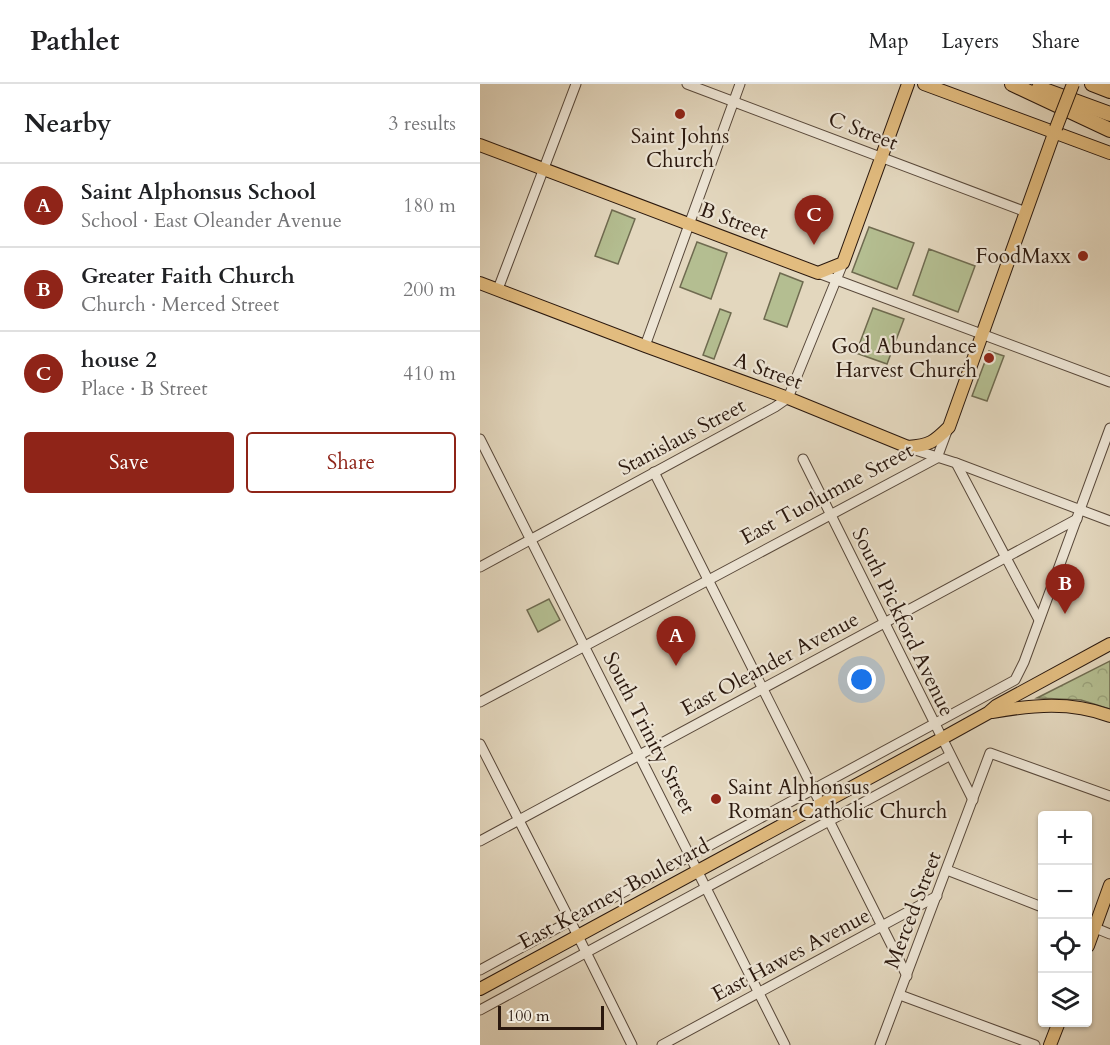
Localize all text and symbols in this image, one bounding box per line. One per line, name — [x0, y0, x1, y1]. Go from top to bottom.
text: Pathlet — [30, 22, 119, 60]
text: Map — [869, 27, 909, 56]
text: Layers — [942, 27, 999, 56]
text: Share — [1032, 27, 1080, 56]
street label: C Street — [824, 105, 902, 158]
text: Nearby — [24, 106, 112, 141]
marker: Saint Johns Church — [673, 107, 687, 121]
text: 3 results — [388, 110, 456, 137]
place label: Saint Johns Church — [631, 122, 729, 175]
text: Saint Alphonsus School — [81, 177, 316, 207]
text: A — [36, 192, 51, 219]
text: 180 m — [403, 192, 456, 219]
street label: B Street — [696, 195, 772, 247]
pin: C — [794, 196, 834, 245]
text: School · East Oleander Avenue — [81, 207, 342, 234]
place label: FoodMaxx — [975, 242, 1072, 271]
marker: FoodMaxx — [1076, 249, 1090, 263]
text: Greater Faith Church — [81, 261, 295, 291]
text: B — [36, 276, 51, 303]
text: 200 m — [403, 276, 456, 303]
text: Church · Merced Street — [81, 291, 279, 318]
place label: God Abundance Harvest Church — [831, 332, 977, 385]
text: house 2 — [81, 345, 157, 375]
street label: A Street — [730, 345, 807, 397]
marker: God Abundance Harvest Church — [982, 351, 996, 365]
text: C — [36, 360, 51, 387]
text: 410 m — [403, 360, 456, 387]
text: Place · B Street — [81, 375, 208, 402]
street label: Stanislaus Street — [613, 391, 751, 483]
button: Save — [24, 432, 234, 493]
button: Share — [246, 432, 456, 493]
street label: East Tuolumne Street — [735, 436, 919, 552]
street label: South Pickford Avenue — [845, 523, 961, 721]
pin: B — [1046, 564, 1084, 614]
street label: East Oleander Avenue — [677, 607, 863, 721]
pin: A — [656, 616, 696, 666]
street label: South Trinity Street — [596, 647, 702, 819]
your location — [847, 665, 876, 694]
place label: Saint Alphonsus Roman Catholic Church — [728, 773, 948, 826]
marker: Saint Alphonsus Roman Catholic Church — [709, 792, 723, 806]
map controls — [1038, 811, 1092, 1027]
button: + — [1038, 811, 1092, 865]
street label: East Kearney Boulevard — [514, 831, 714, 957]
street label: Merced Street — [877, 847, 949, 973]
button: − — [1038, 865, 1092, 919]
street label: East Hawes Avenue — [707, 901, 875, 1009]
button: locate — [1038, 919, 1092, 973]
button: layers — [1038, 973, 1092, 1027]
scale bar — [498, 1003, 604, 1030]
text: 100 m — [507, 1005, 549, 1027]

